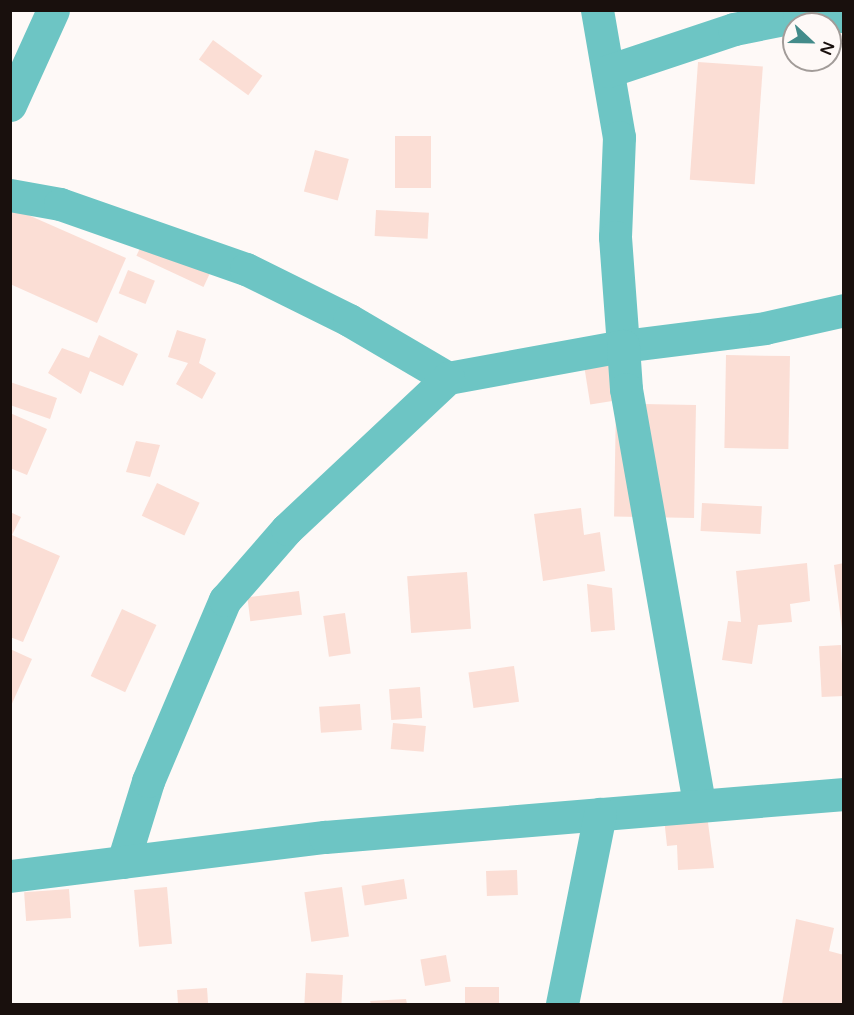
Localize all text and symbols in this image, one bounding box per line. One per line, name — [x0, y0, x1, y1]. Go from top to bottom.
north arrow — [782, 12, 842, 72]
text: N — [815, 38, 839, 58]

